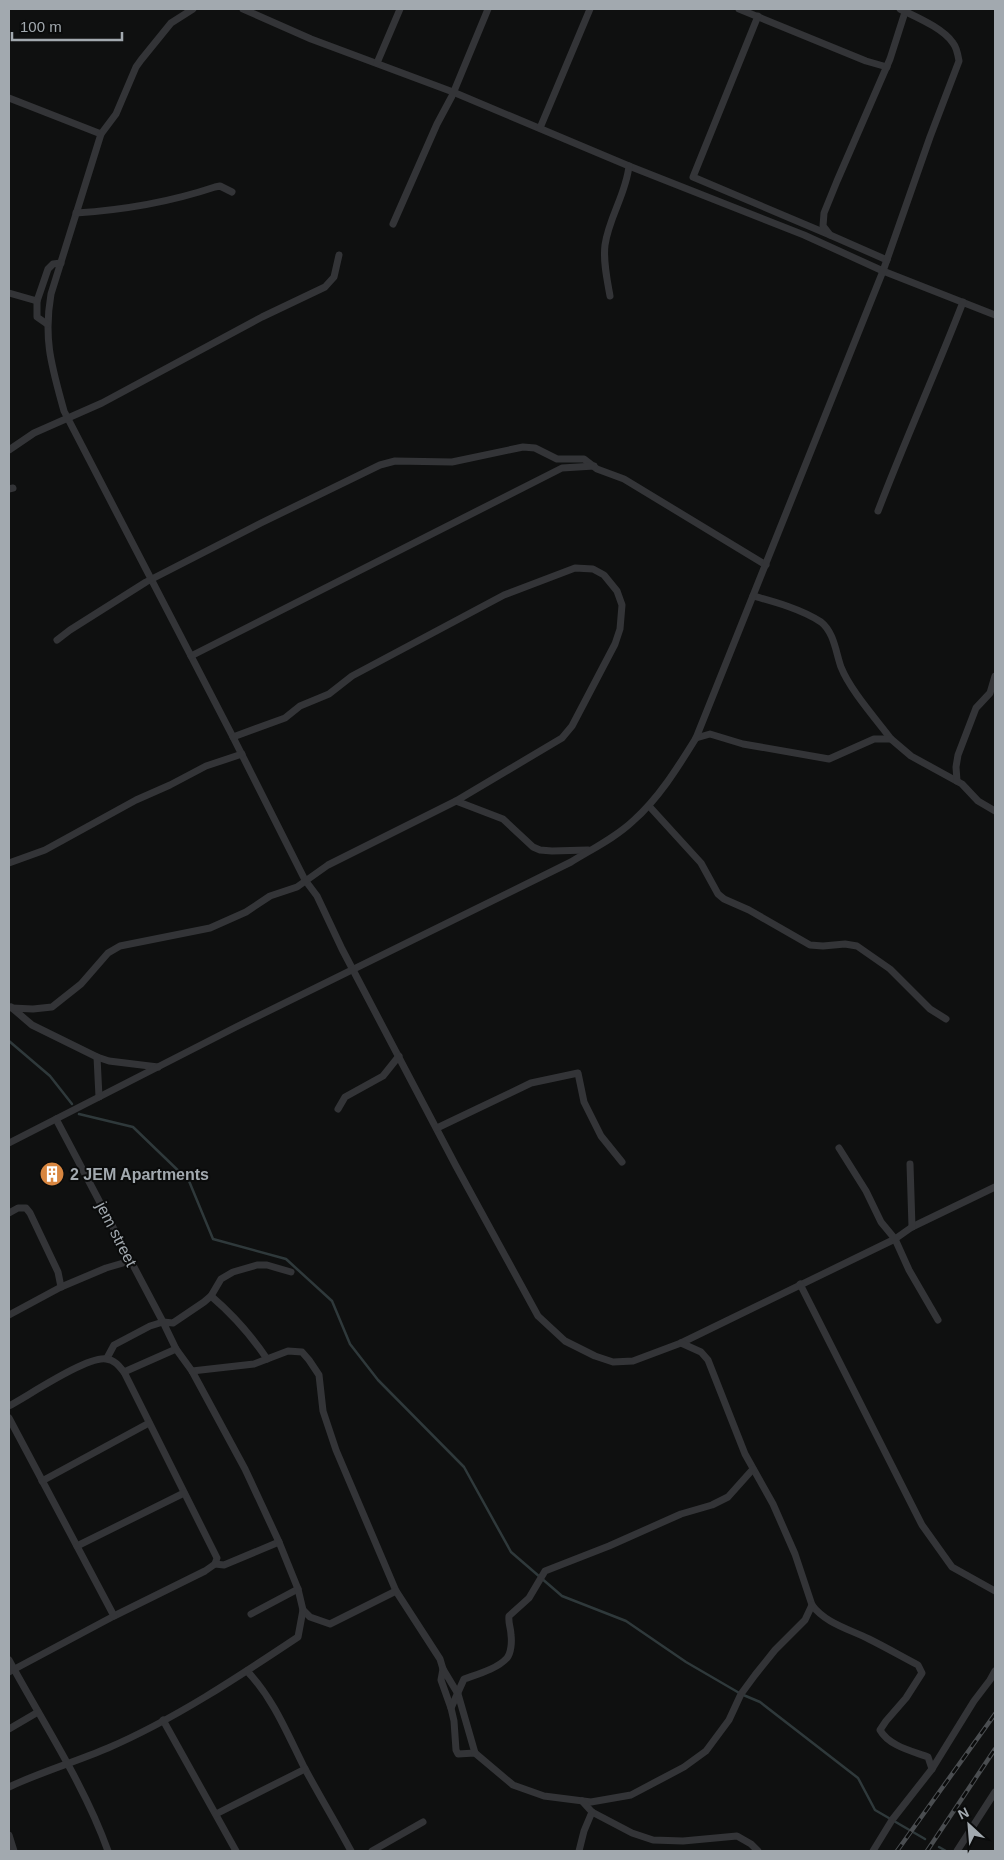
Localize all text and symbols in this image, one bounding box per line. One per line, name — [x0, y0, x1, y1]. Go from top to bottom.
scale bar — [12, 10, 122, 42]
text: 100 m — [20, 18, 62, 35]
building icon: 2 JEM Apartments — [39, 1161, 65, 1187]
place label: 2 JEM Apartments — [70, 1166, 209, 1183]
street label: jem street — [93, 1198, 140, 1270]
north arrow — [944, 1800, 994, 1850]
text: N — [955, 1804, 971, 1823]

